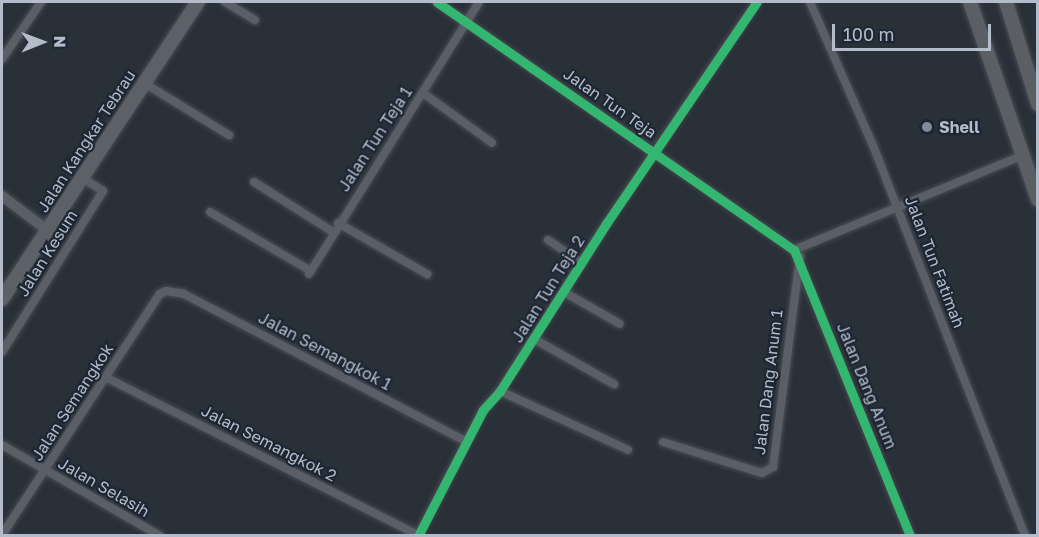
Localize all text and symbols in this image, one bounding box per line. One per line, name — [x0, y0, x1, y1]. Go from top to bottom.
north arrow — [12, 12, 72, 72]
scale bar — [835, 12, 994, 50]
text: 100 m — [843, 23, 894, 45]
text: N — [50, 35, 70, 48]
street label: Jalan Tun Teja — [560, 64, 660, 142]
street label: Jalan Kangkar Tebrau — [33, 66, 139, 216]
street label: Jalan Tun Teja 1 — [334, 83, 416, 195]
place label: Shell — [939, 117, 980, 137]
marker: Shell — [920, 120, 934, 134]
street label: Jalan Tun Fatimah — [901, 193, 969, 331]
street label: Jalan Kesum — [13, 206, 81, 300]
street label: Jalan Tun Teja 2 — [507, 232, 589, 346]
street label: Jalan Semangkok 1 — [255, 308, 395, 394]
street label: Jalan Dang Anum 1 — [750, 308, 786, 456]
street label: Jalan Dang Anum — [833, 320, 901, 452]
street label: Jalan Semangkok — [27, 340, 117, 464]
street label: Jalan Semangkok 2 — [198, 401, 340, 485]
street label: Jalan Selasih — [55, 453, 153, 521]

